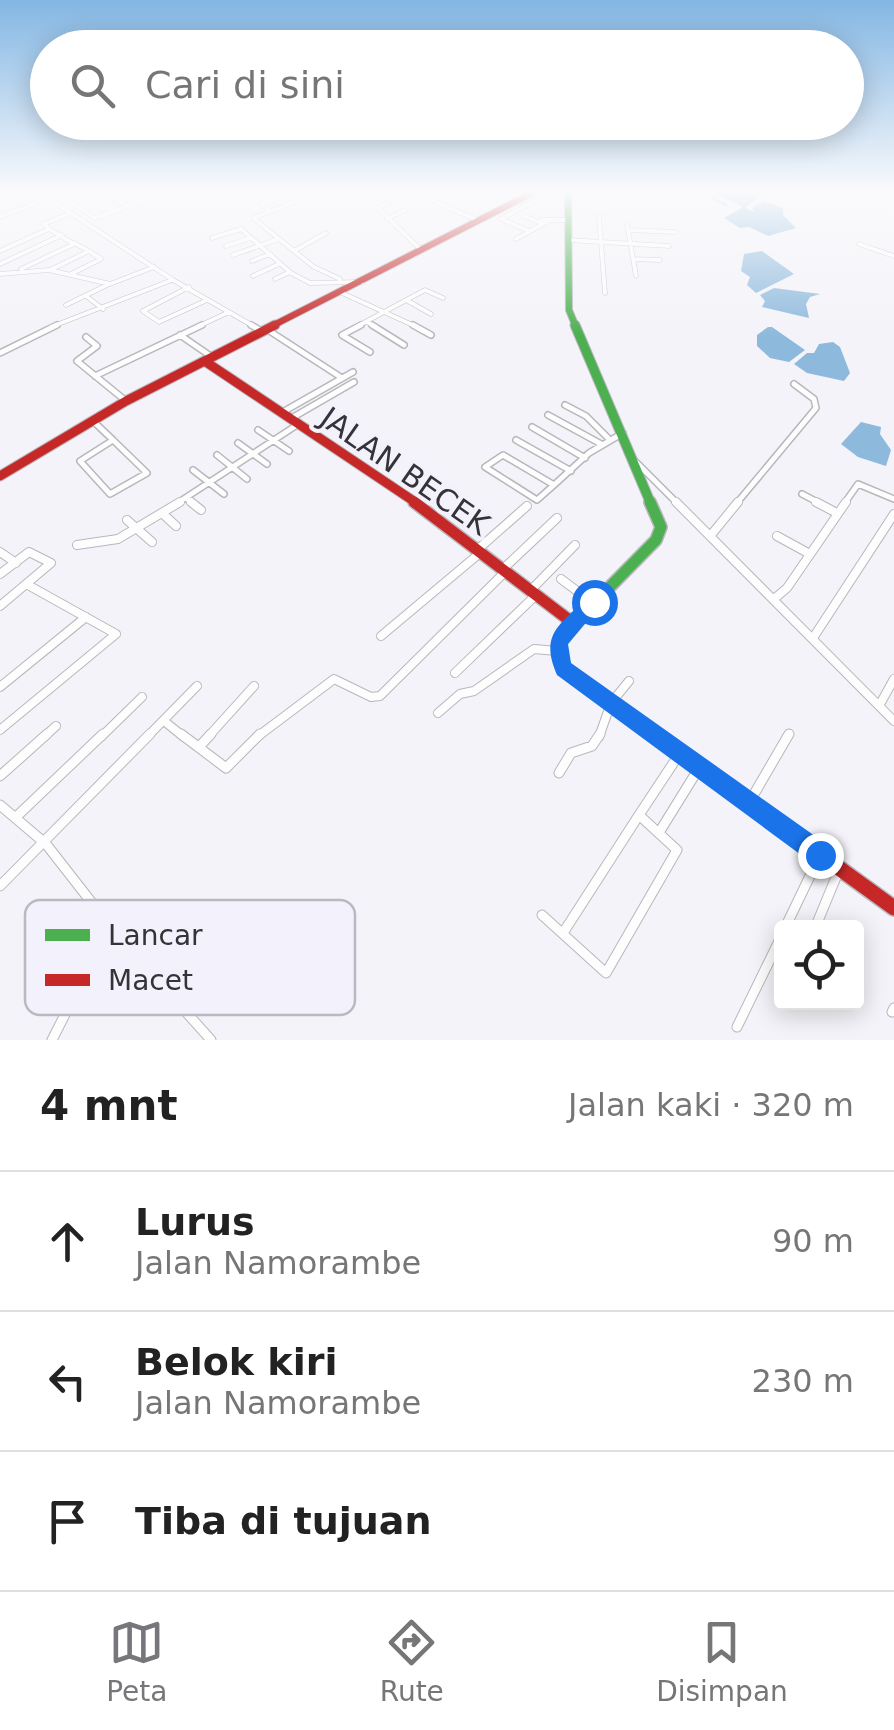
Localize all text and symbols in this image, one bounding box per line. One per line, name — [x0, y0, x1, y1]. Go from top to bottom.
search box — [30, 30, 864, 140]
icon: search — [65, 58, 120, 113]
text: Cari di sini — [145, 63, 345, 107]
street label: JALAN BECEK — [312, 399, 497, 543]
route start — [572, 580, 618, 626]
route end — [798, 833, 844, 879]
legend — [25, 900, 355, 1015]
text: Lancar — [108, 919, 203, 952]
map controls — [774, 920, 864, 1010]
button: locate — [774, 920, 864, 1010]
text: Macet — [108, 964, 193, 997]
text: 4 mnt — [40, 1081, 178, 1130]
text: Jalan kaki · 320 m — [568, 1086, 854, 1124]
text: Lurus — [135, 1200, 255, 1244]
icon: ahead — [40, 1214, 95, 1269]
text: 90 m — [772, 1222, 854, 1260]
text: Jalan Namorambe — [135, 1244, 421, 1282]
text: Belok kiri — [135, 1340, 337, 1384]
icon: left — [40, 1354, 95, 1409]
text: 230 m — [752, 1362, 854, 1400]
text: Jalan Namorambe — [135, 1384, 421, 1422]
icon: arrive — [40, 1494, 95, 1549]
text: Tiba di tujuan — [135, 1499, 431, 1543]
tab: Peta — [106, 1615, 167, 1708]
tab: Rute — [380, 1615, 444, 1708]
tab: Disimpan — [656, 1615, 788, 1708]

